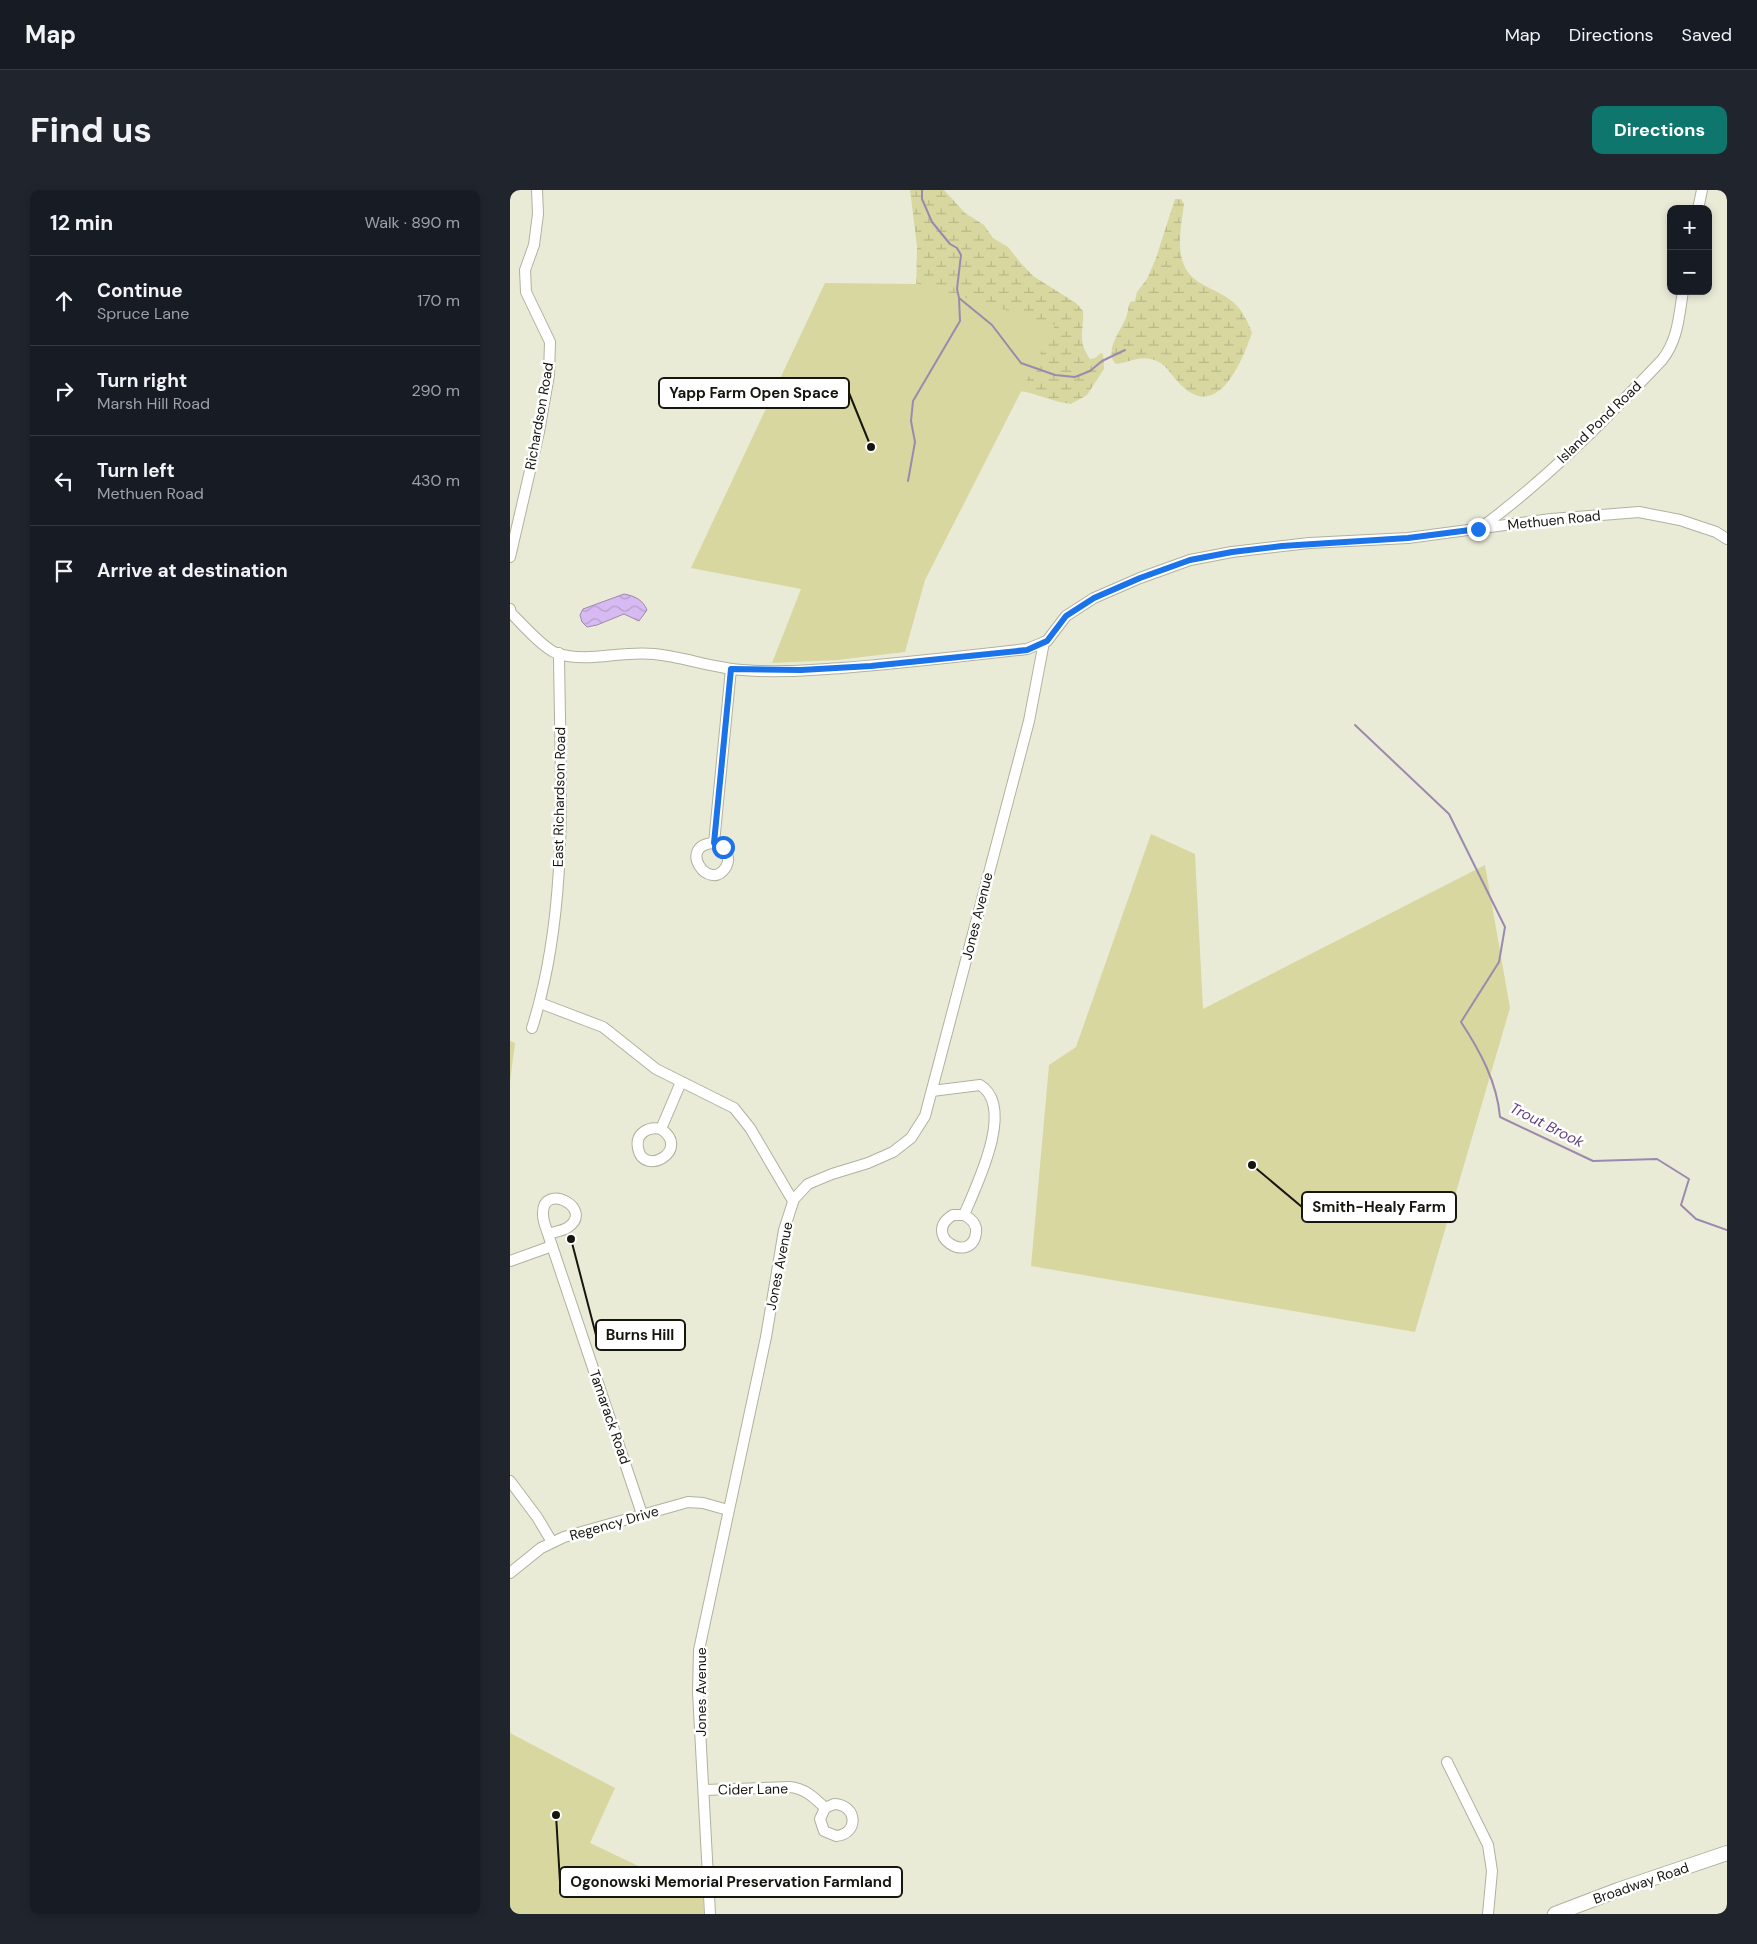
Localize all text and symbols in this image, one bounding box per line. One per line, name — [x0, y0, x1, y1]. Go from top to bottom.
text: Map — [25, 19, 76, 50]
text: Map — [1505, 23, 1541, 47]
text: Directions — [1569, 23, 1654, 47]
text: Saved — [1682, 23, 1732, 47]
button: Directions — [1592, 106, 1727, 154]
text: Find us — [30, 107, 152, 153]
map controls — [1667, 205, 1712, 295]
button: + — [1667, 205, 1712, 250]
text: 12 min — [50, 209, 113, 237]
text: Walk · 890 m — [365, 212, 460, 233]
button: − — [1667, 250, 1712, 295]
text: Continue — [97, 278, 183, 303]
icon: ahead — [50, 287, 78, 315]
text: 170 m — [417, 290, 460, 311]
text: Spruce Lane — [97, 303, 189, 324]
street label: Richardson Road — [521, 361, 557, 471]
text: Turn right — [97, 368, 187, 393]
icon: right — [50, 377, 78, 405]
street label: Island Pond Road — [1553, 377, 1645, 467]
callout: Yapp Farm Open Space — [659, 378, 849, 408]
text: 290 m — [411, 380, 460, 401]
text: Yapp Farm Open Space — [669, 383, 839, 403]
text: Marsh Hill Road — [97, 393, 210, 414]
text: Turn left — [97, 458, 175, 483]
icon: left — [50, 467, 78, 495]
text: 430 m — [411, 470, 460, 491]
text: Methuen Road — [97, 483, 204, 504]
street label: Methuen Road — [1507, 506, 1601, 534]
route end — [1467, 518, 1490, 541]
icon: arrive — [50, 557, 78, 585]
text: Arrive at destination — [97, 558, 288, 583]
street label: East Richardson Road — [549, 727, 569, 867]
route start — [712, 836, 735, 859]
street label: Jones Avenue — [957, 870, 997, 962]
water label: Trout Brook — [1507, 1098, 1588, 1152]
callout: Smith-Healy Farm — [1302, 1192, 1456, 1222]
text: Smith-Healy Farm — [1312, 1197, 1446, 1217]
street label: Jones Avenue — [762, 1220, 796, 1312]
callout: Burns Hill — [596, 1320, 685, 1350]
text: Burns Hill — [606, 1325, 674, 1345]
street label: Tamarack Road — [585, 1367, 635, 1467]
street label: Regency Drive — [567, 1502, 661, 1544]
street label: Jones Avenue — [692, 1647, 710, 1737]
street label: Cider Lane — [718, 1779, 788, 1799]
street label: Broadway Road — [1591, 1858, 1691, 1908]
callout: Ogonowski Memorial Preservation Farmland — [560, 1867, 902, 1897]
text: Ogonowski Memorial Preservation Farmland — [570, 1872, 892, 1892]

